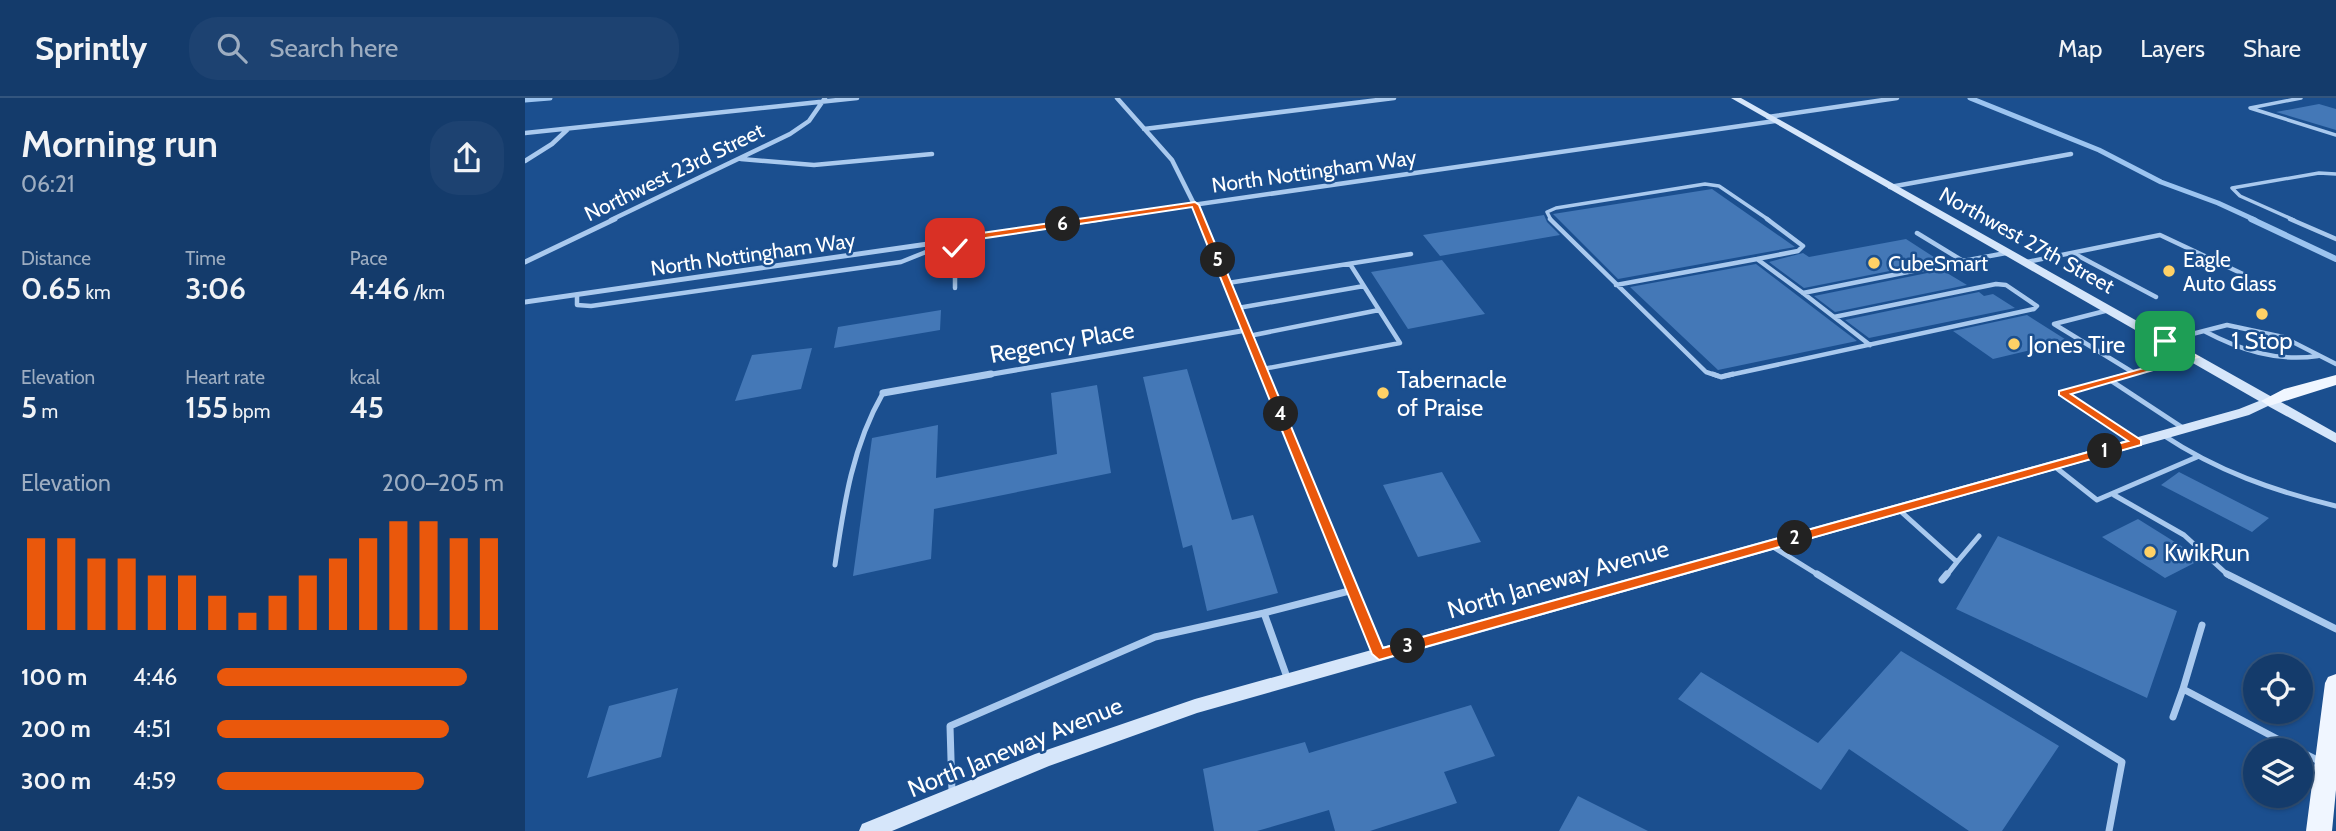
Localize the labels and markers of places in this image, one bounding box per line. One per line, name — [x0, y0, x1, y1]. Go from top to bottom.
pin: 6 — [1045, 206, 1081, 242]
pin — [925, 218, 985, 278]
pin: 5 — [1201, 242, 1235, 278]
place label: Eagle Auto Glass — [2183, 247, 2277, 296]
place label: CubeSmart — [1888, 251, 1988, 276]
marker: CubeSmart — [1866, 255, 1882, 271]
marker: Eagle Auto Glass — [2161, 263, 2177, 279]
marker: 1 Stop — [2254, 306, 2270, 322]
pin — [2135, 311, 2195, 371]
place label: 1 Stop — [2231, 326, 2293, 355]
place label: Jones Tire — [2027, 330, 2125, 359]
marker: Jones Tire — [2006, 336, 2022, 352]
place label: Tabernacle of Praise — [1397, 365, 1507, 422]
marker: Tabernacle of Praise — [1375, 385, 1391, 401]
pin: 4 — [1263, 396, 1299, 432]
pin: 1 — [2087, 434, 2123, 468]
pin: 2 — [1777, 520, 1813, 556]
place label: KwikRun — [2164, 538, 2250, 567]
marker: KwikRun — [2142, 544, 2158, 560]
pin: 3 — [1391, 628, 1425, 664]

